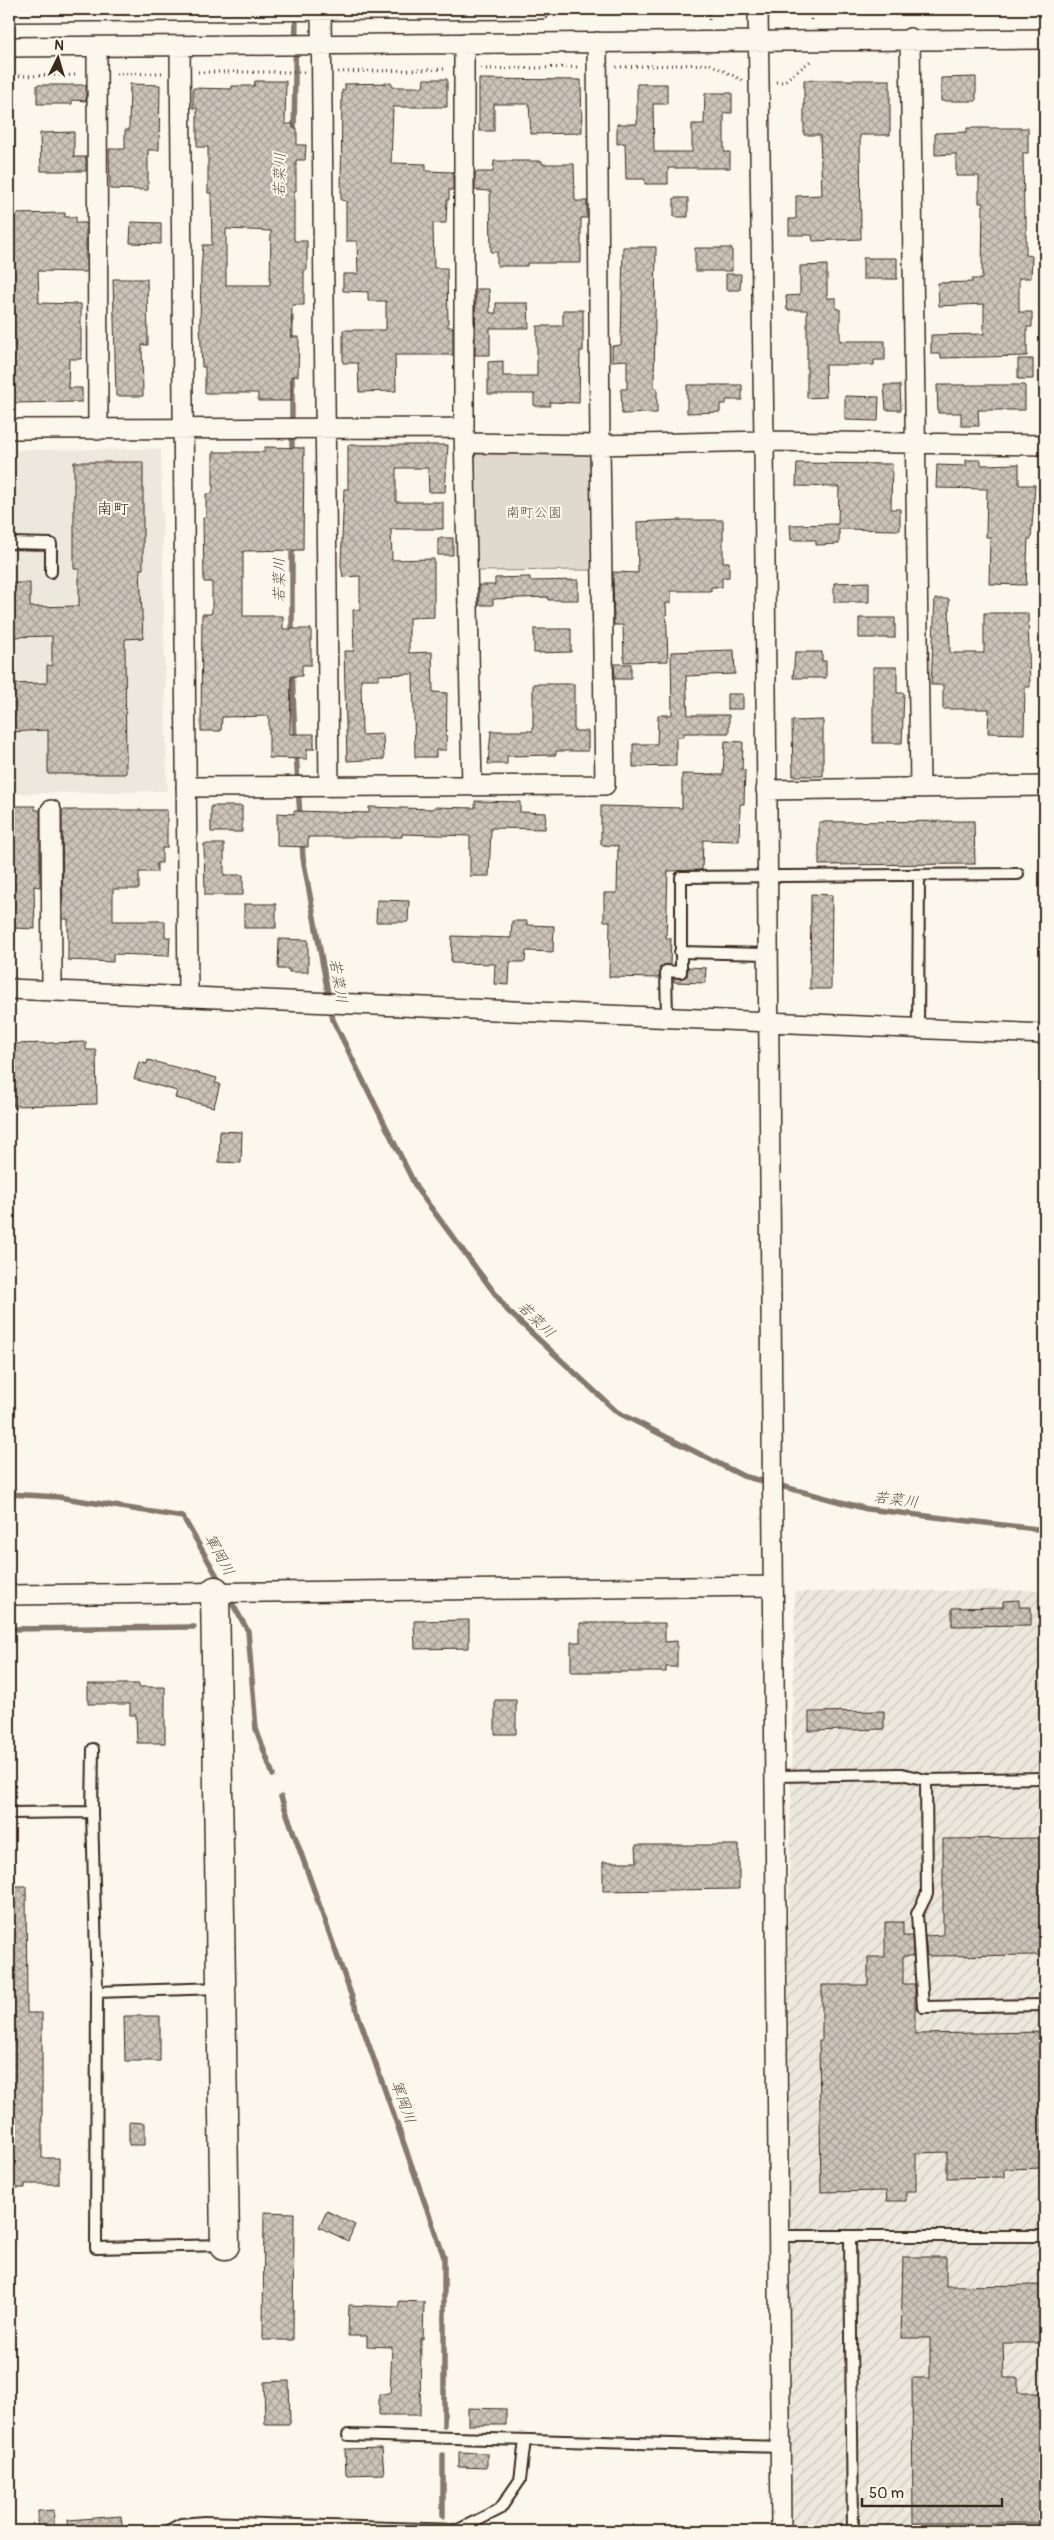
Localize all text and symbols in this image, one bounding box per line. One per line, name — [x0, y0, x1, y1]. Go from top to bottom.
north arrow — [32, 32, 82, 82]
text: N — [54, 37, 65, 54]
water label: 若菜川 — [270, 152, 290, 198]
district label: 南町 — [97, 499, 129, 519]
park label: 南町公園 — [506, 504, 562, 521]
water label: 若菜川 — [270, 557, 289, 603]
water label: 若菜川 — [325, 957, 351, 1005]
water label: 若菜川 — [513, 1298, 559, 1342]
water label: 若菜川 — [873, 1488, 919, 1512]
water label: 軍岡川 — [200, 1531, 238, 1579]
water label: 軍岡川 — [386, 2078, 420, 2126]
scale bar — [862, 2475, 1002, 2507]
text: 50 m — [869, 2484, 904, 2503]

